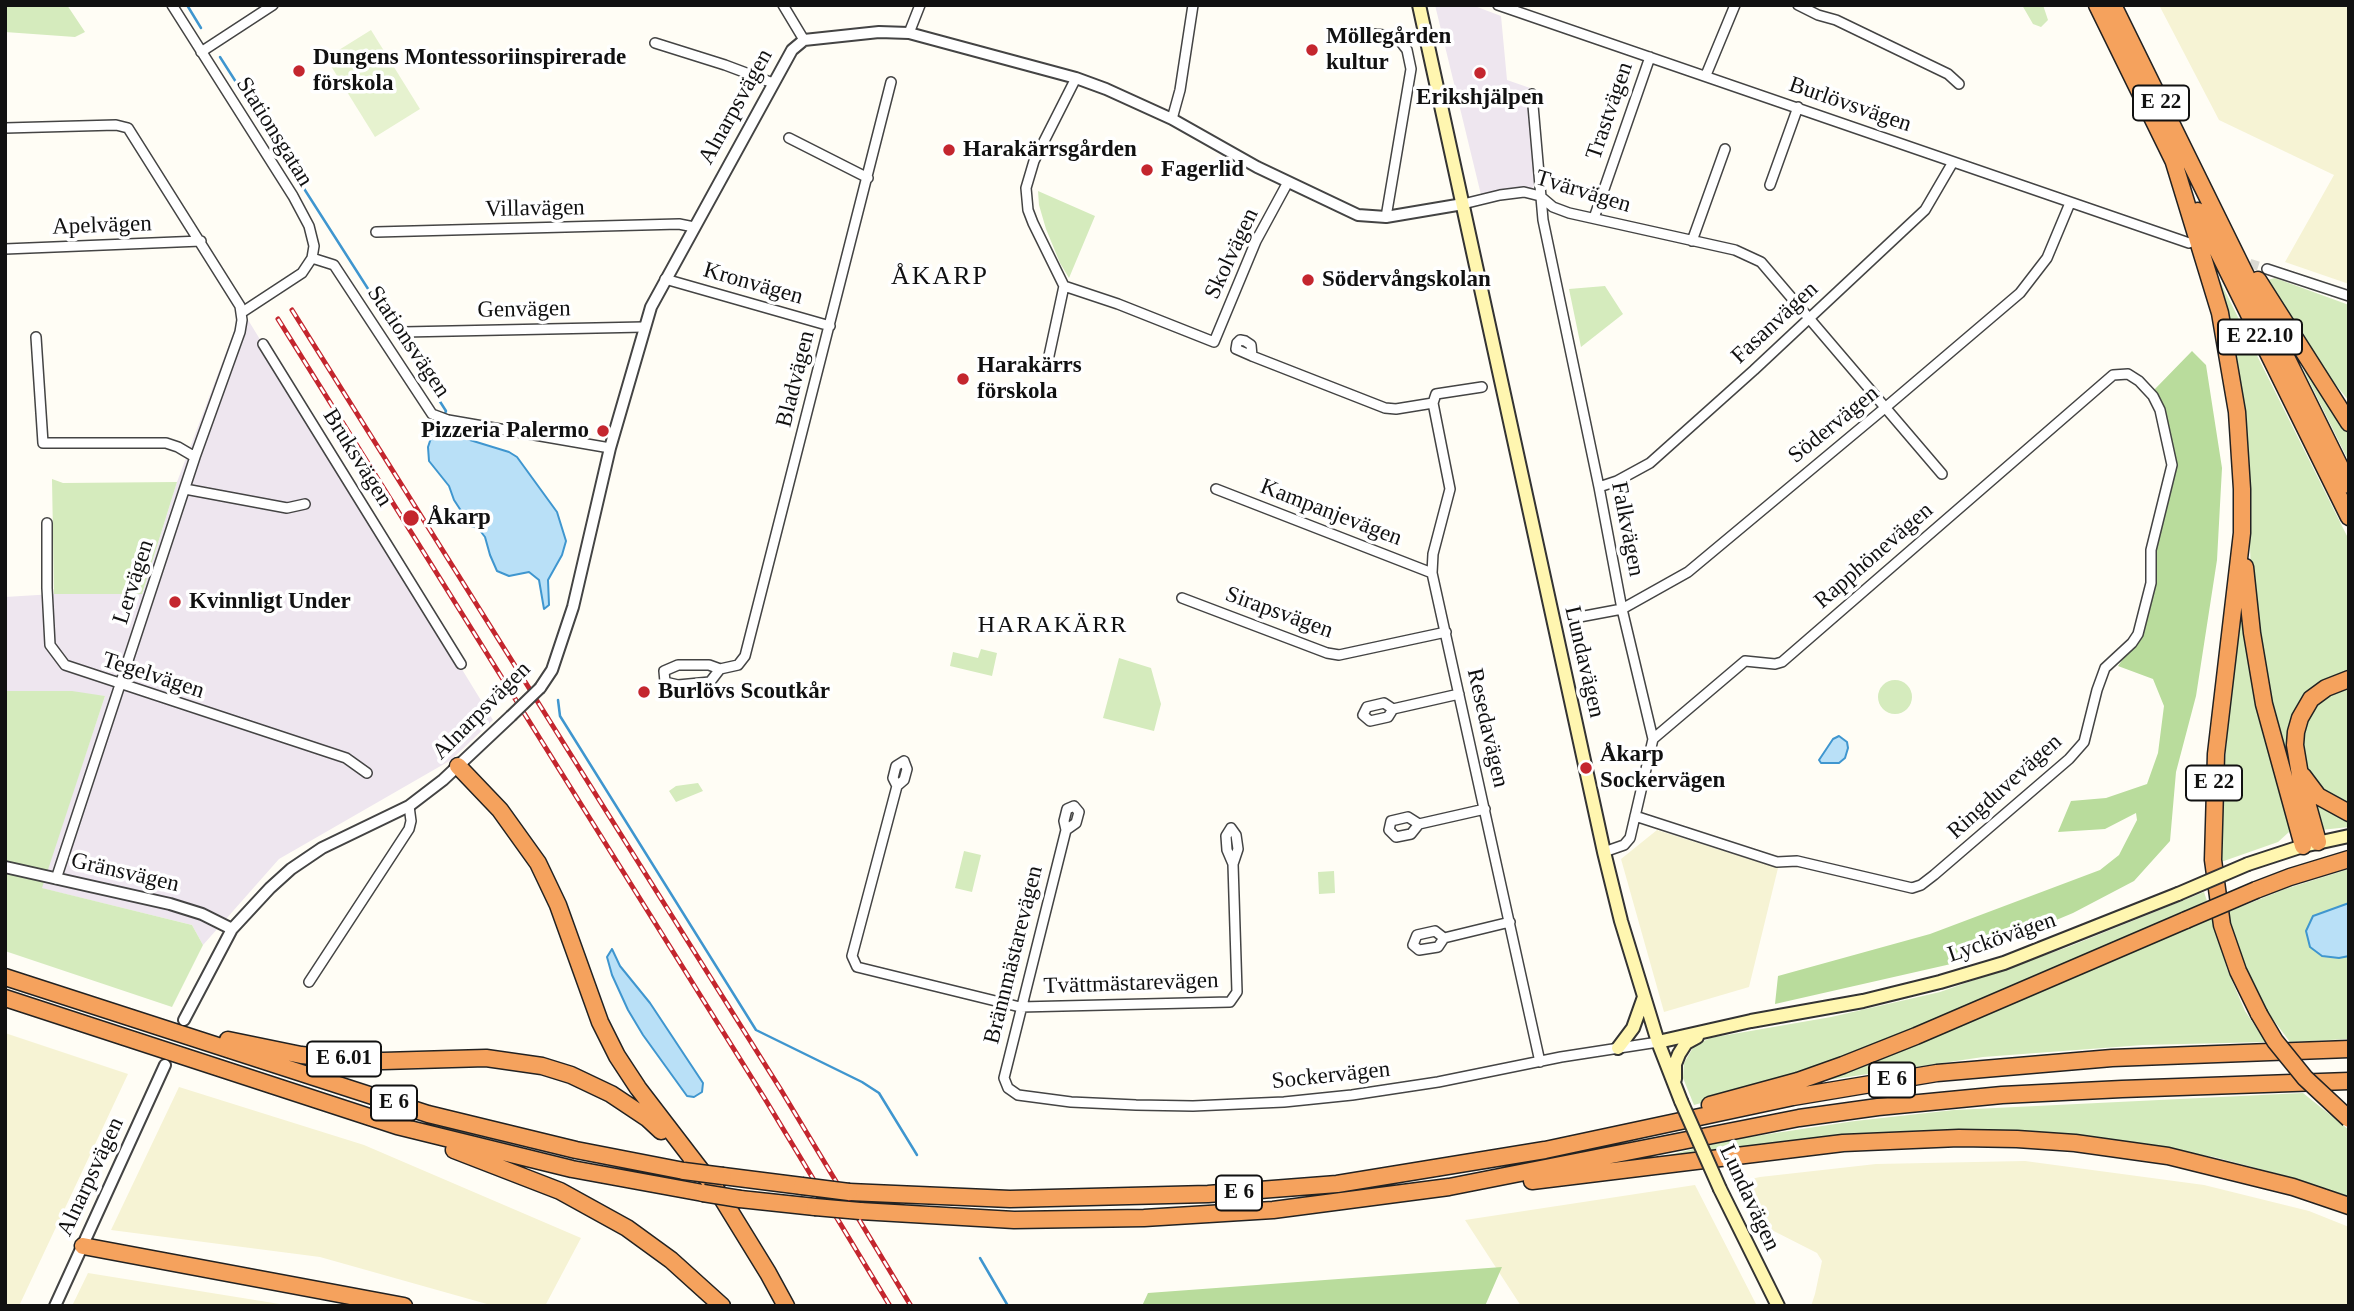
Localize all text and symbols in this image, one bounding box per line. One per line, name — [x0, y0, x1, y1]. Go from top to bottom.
place label: Möllegården kultur — [1326, 23, 1451, 77]
marker: Möllegården kultur — [1304, 42, 1320, 58]
place label: Dungens Montessoriinspirerade förskola — [313, 44, 626, 98]
street label: Alnarpsvägen — [693, 44, 779, 170]
street label: Trastvägen — [1580, 59, 1640, 163]
marker: Dungens Montessoriinspirerade förskola — [291, 63, 307, 79]
marker: Erikshjälpen — [1472, 65, 1488, 81]
street label: Burlövsvägen — [1785, 71, 1915, 139]
street label: Stationsgatan — [229, 72, 319, 192]
place label: Erikshjälpen — [1416, 84, 1544, 112]
road number: E 22 — [2133, 86, 2189, 120]
place label: Harakärrsgården — [963, 136, 1137, 164]
marker: Harakärrsgården — [941, 142, 957, 158]
place label: Fagerlid — [1161, 156, 1244, 184]
marker: Fagerlid — [1139, 162, 1155, 178]
street label: Tvärvägen — [1532, 164, 1634, 220]
street label: Villavägen — [485, 194, 585, 224]
street label: Skolvägen — [1199, 204, 1265, 304]
street label: Apelvägen — [52, 210, 152, 242]
street label: Kronvägen — [700, 257, 806, 311]
district label: ÅKARP — [892, 261, 988, 293]
place label: Södervångskolan — [1322, 266, 1491, 294]
marker: Södervångskolan — [1300, 272, 1316, 288]
street label: Fasanvägen — [1726, 276, 1824, 370]
street label: Stationsvägen — [360, 281, 456, 403]
street label: Genvägen — [477, 295, 571, 325]
road number: E 22.10 — [2218, 320, 2302, 354]
street label: Bladvägen — [771, 328, 821, 430]
place label: Harakärrs förskola — [977, 352, 1082, 406]
marker: Harakärrs förskola — [955, 371, 971, 387]
street label: Södervägen — [1783, 380, 1885, 470]
street label: Bruksvägen — [316, 404, 398, 512]
place label: Pizzeria Palermo — [421, 417, 589, 445]
marker: Pizzeria Palermo — [595, 423, 611, 439]
street label: Kampanjevägen — [1256, 473, 1406, 553]
street label: Falkvägen — [1604, 479, 1650, 579]
street label: Rapphönevägen — [1809, 497, 1939, 615]
place label: Åkarp — [427, 504, 491, 532]
marker: Åkarp — [401, 508, 421, 528]
street label: Lervägen — [107, 536, 161, 628]
street label: Sirapsvägen — [1221, 581, 1337, 645]
place label: Kvinnligt Under — [189, 588, 351, 616]
marker: Kvinnligt Under — [167, 594, 183, 610]
street label: Lundavägen — [1558, 604, 1610, 720]
district label: HARAKÄRR — [979, 612, 1127, 640]
street label: Tegelvägen — [98, 647, 208, 705]
street label: Alnarpsvägen — [427, 656, 537, 766]
street label: Resedavägen — [1460, 666, 1514, 790]
place label: Burlövs Scoutkår — [658, 678, 830, 706]
marker: Burlövs Scoutkår — [636, 684, 652, 700]
street label: Ringduvevägen — [1942, 728, 2068, 846]
place label: Åkarp Sockervägen — [1600, 741, 1725, 795]
marker: Åkarp Sockervägen — [1578, 760, 1594, 776]
road number: E 22 — [2186, 766, 2242, 800]
street label: Gränsvägen — [68, 847, 182, 899]
street label: Brännmästarevägen — [979, 863, 1049, 1047]
street label: Lyckövägen — [1944, 907, 2060, 969]
street label: Tvättmästarevägen — [1043, 967, 1219, 1001]
road number: E 6.01 — [307, 1042, 381, 1076]
street label: Sockervägen — [1270, 1056, 1392, 1096]
road number: E 6 — [1869, 1062, 1915, 1098]
road number: E 6 — [371, 1086, 417, 1120]
street label: Alnarpsvägen — [52, 1113, 130, 1241]
street label: Lundavägen — [1712, 1141, 1786, 1255]
road number: E 6 — [1216, 1176, 1262, 1210]

